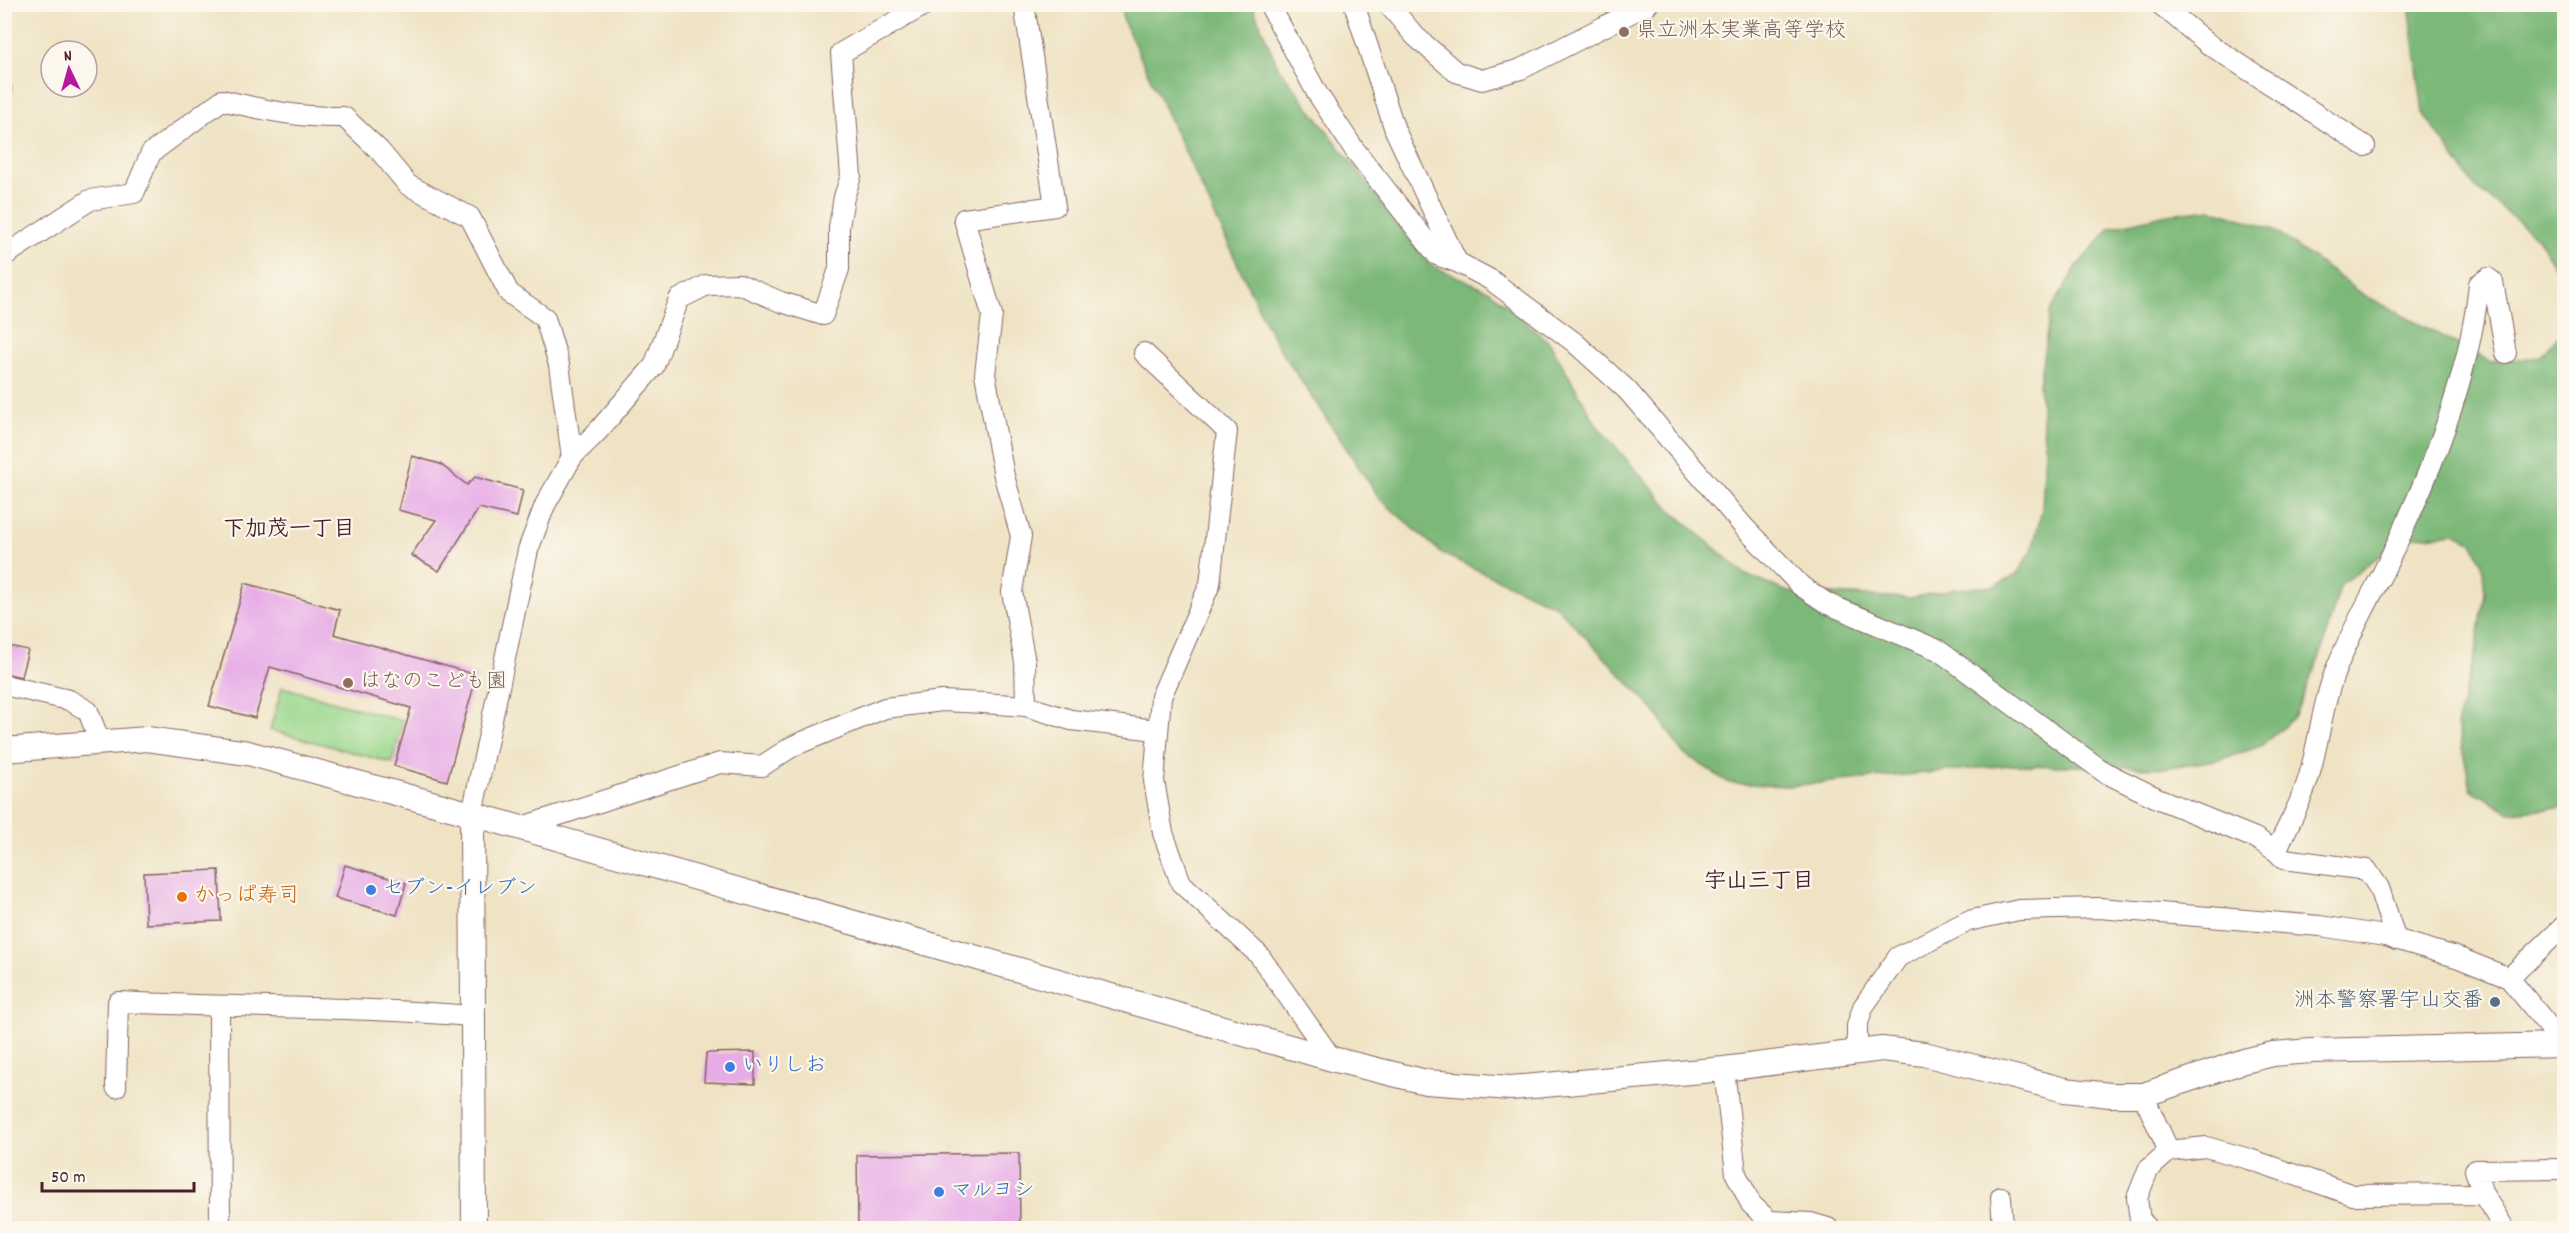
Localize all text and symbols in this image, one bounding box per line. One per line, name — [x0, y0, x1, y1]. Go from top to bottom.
place label: 県立洲本実業高等学校 — [1636, 17, 1846, 47]
marker: 県立洲本実業高等学校 — [1617, 25, 1631, 39]
north arrow — [39, 39, 99, 99]
text: N — [63, 45, 73, 68]
district label: 下加茂一丁目 — [223, 515, 355, 546]
place label: はなのこども園 — [360, 668, 507, 698]
marker: はなのこども園 — [341, 676, 355, 690]
district label: 宇山三丁目 — [1704, 867, 1814, 898]
place label: セブン-イレブン — [383, 875, 537, 905]
place label: かっぱ寿司 — [194, 882, 299, 912]
marker: セブン-イレブン — [364, 883, 378, 897]
marker: かっぱ寿司 — [175, 890, 189, 904]
place label: 洲本警察署宇山交番 — [2294, 987, 2483, 1017]
marker: 洲本警察署宇山交番 — [2488, 995, 2502, 1009]
place label: いりしお — [742, 1052, 826, 1082]
marker: いりしお — [723, 1060, 737, 1074]
scale bar — [42, 1155, 194, 1193]
text: 50 m — [51, 1166, 86, 1191]
place label: マルヨシ — [951, 1177, 1035, 1207]
marker: マルヨシ — [932, 1185, 946, 1199]

